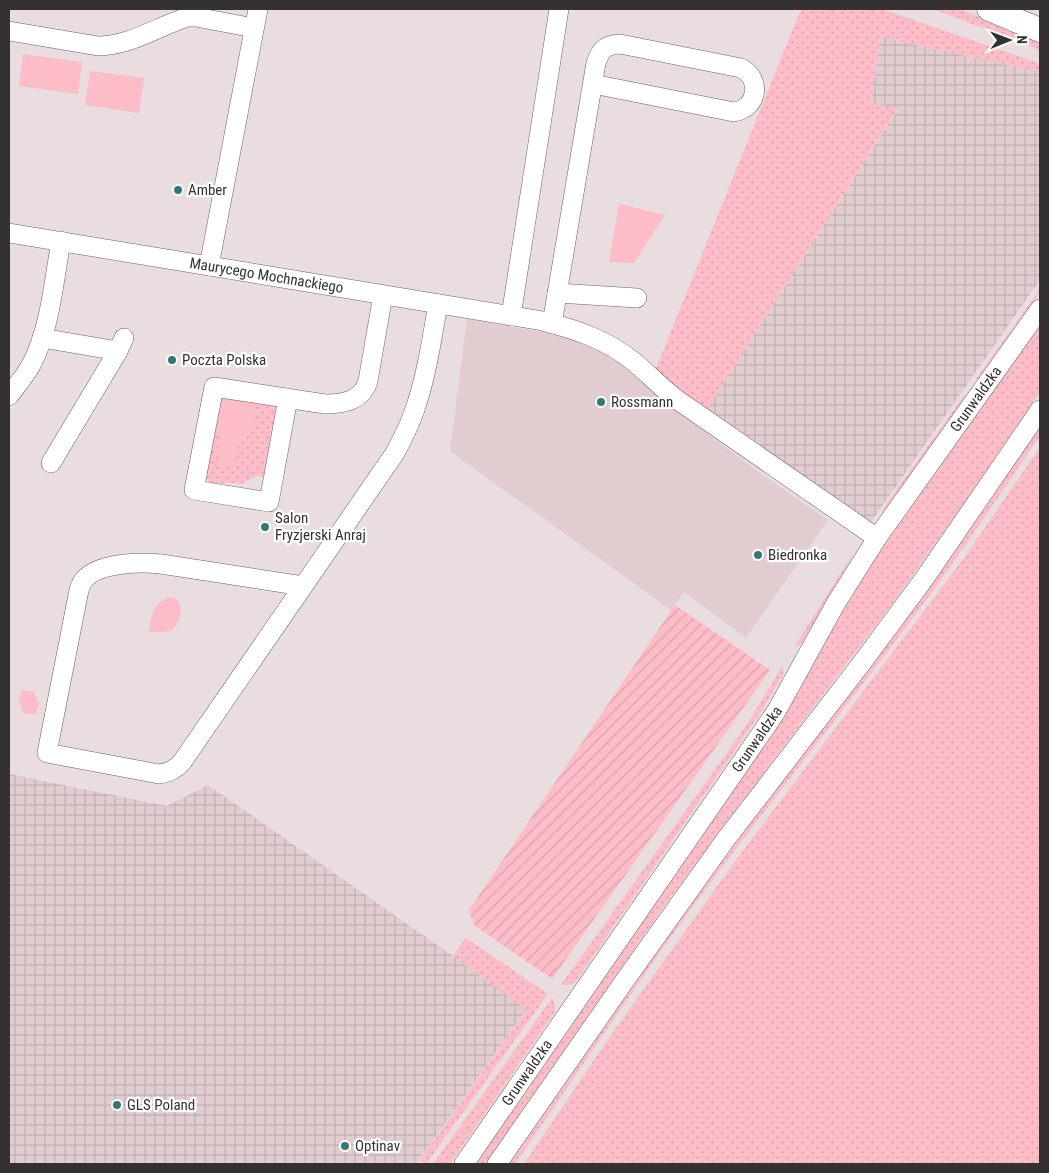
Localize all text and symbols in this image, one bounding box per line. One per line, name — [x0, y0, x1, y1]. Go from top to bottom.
north arrow — [984, 15, 1034, 65]
text: N — [1014, 35, 1030, 44]
place label: Amber — [188, 181, 227, 199]
marker: Amber — [172, 184, 184, 196]
street label: Maurycego Mochnackiego — [188, 254, 345, 297]
place label: Poczta Polska — [182, 351, 266, 369]
marker: Poczta Polska — [166, 354, 178, 366]
street label: Grunwaldzka — [946, 363, 1005, 435]
place label: Rossmann — [611, 393, 673, 411]
marker: Rossmann — [595, 396, 607, 408]
place label: Salon Fryzjerski Anraj — [275, 509, 366, 544]
marker: Salon Fryzjerski Anraj — [259, 521, 271, 533]
place label: Biedronka — [768, 546, 827, 564]
marker: Biedronka — [752, 549, 764, 561]
street label: Grunwaldzka — [728, 703, 786, 776]
street label: Grunwaldzka — [498, 1036, 556, 1109]
place label: GLS Poland — [127, 1096, 195, 1114]
marker: GLS Poland — [111, 1099, 123, 1111]
place label: Optinav — [355, 1137, 401, 1155]
marker: Optinav — [339, 1140, 351, 1152]

